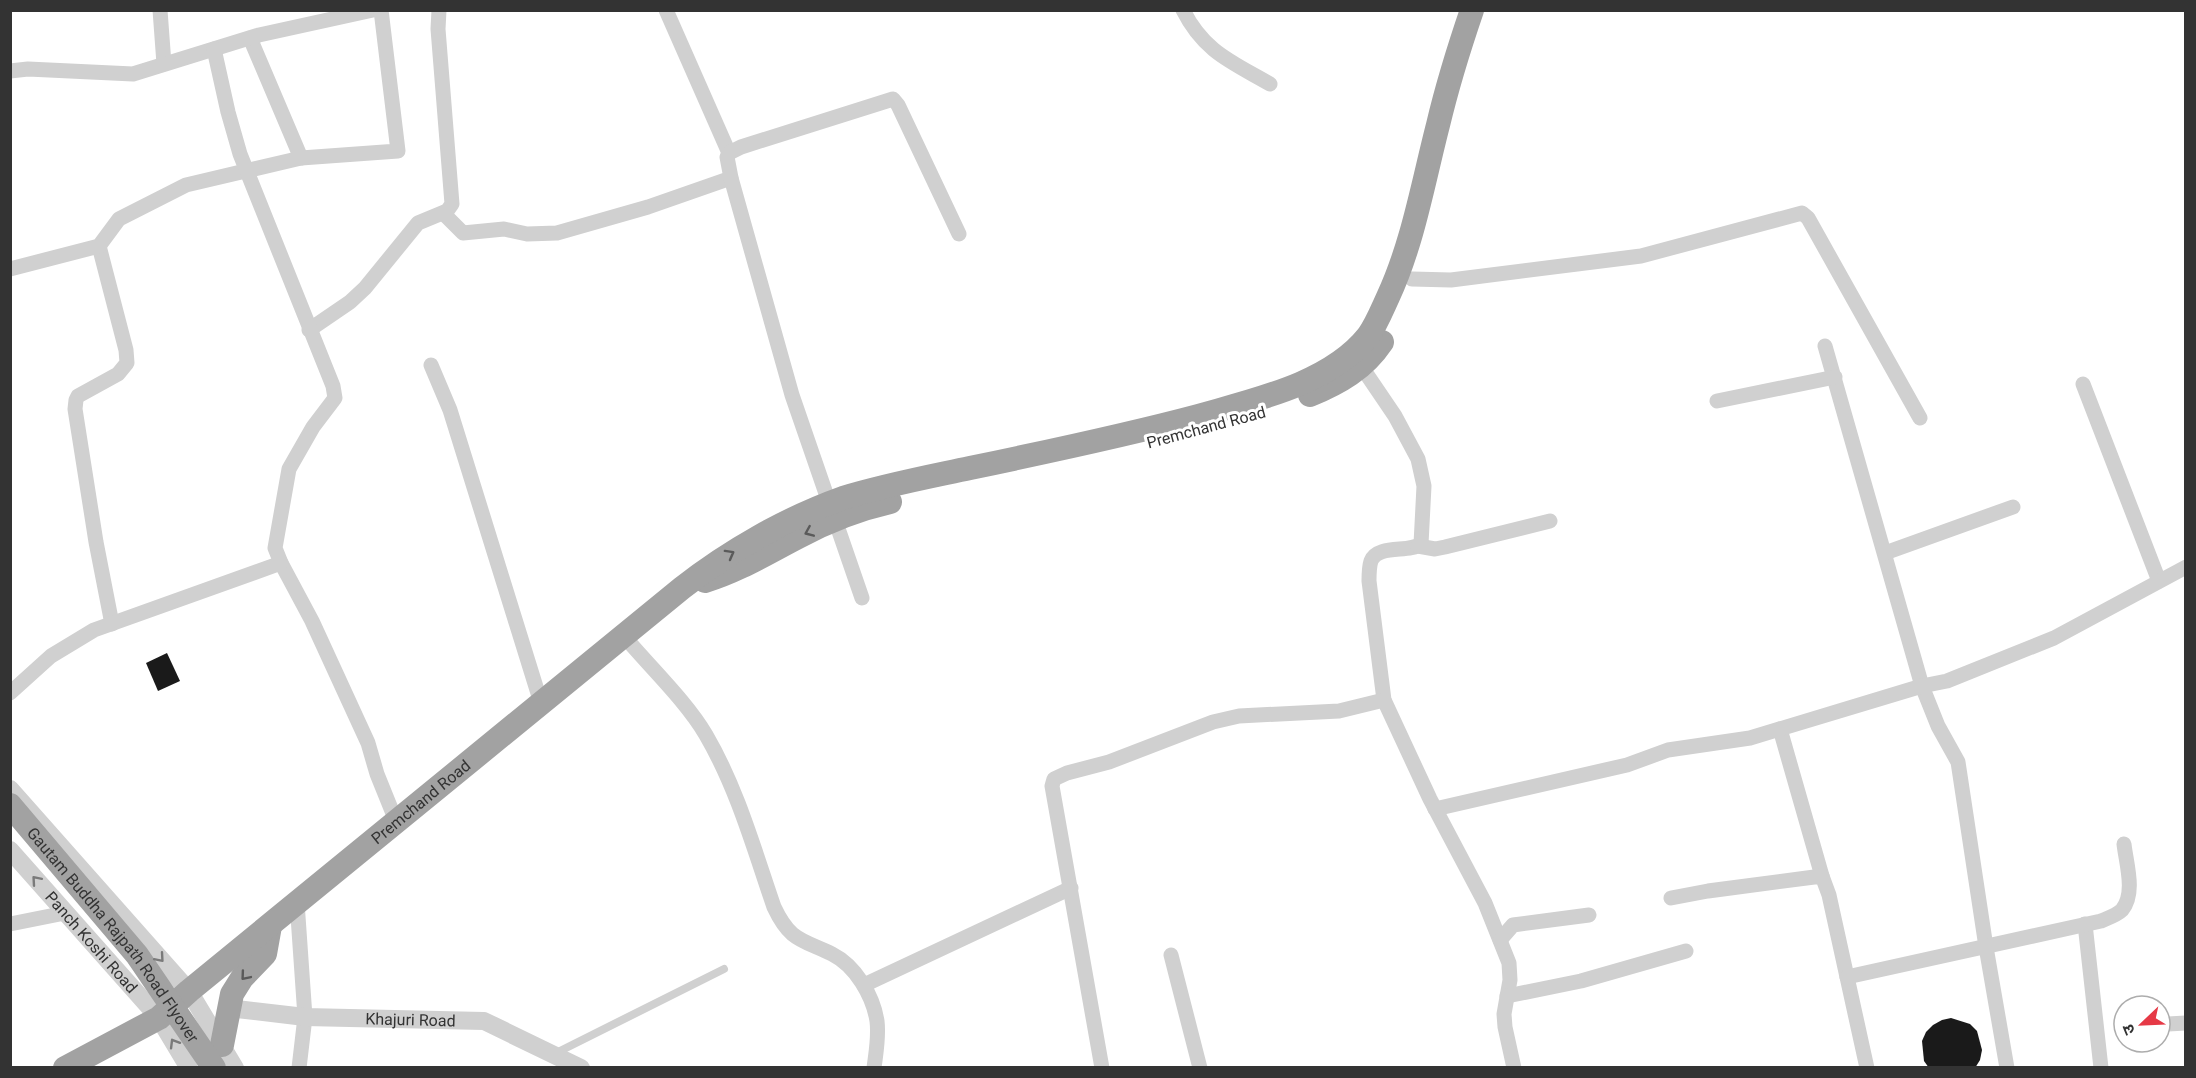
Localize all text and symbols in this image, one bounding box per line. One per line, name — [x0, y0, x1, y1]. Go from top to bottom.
street label: Premchand Road — [1145, 402, 1268, 452]
one-way arrow — [804, 525, 815, 537]
one-way arrow — [724, 550, 734, 561]
street label: Premchand Road — [368, 756, 474, 848]
street label: Gautam Buddha Rajpath Road Flyover — [23, 824, 203, 1047]
one-way arrow — [32, 876, 43, 887]
street label: Panch Koshi Road — [41, 888, 141, 997]
one-way arrow — [153, 952, 164, 963]
one-way arrow — [241, 969, 252, 980]
north arrow — [2112, 994, 2172, 1054]
street label: Khajuri Road — [365, 1009, 456, 1030]
text: उ — [2118, 1021, 2139, 1038]
one-way arrow — [170, 1039, 181, 1049]

